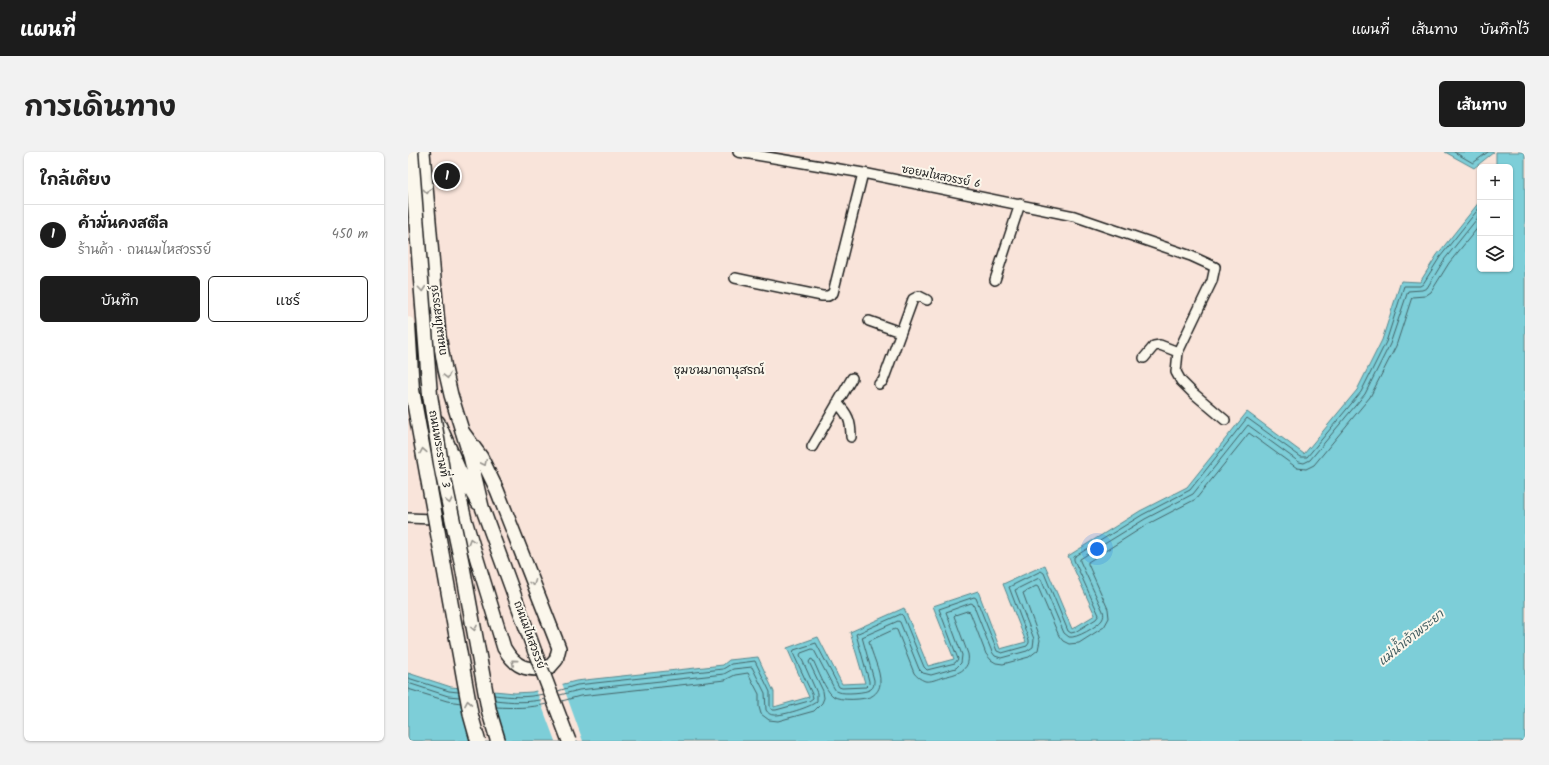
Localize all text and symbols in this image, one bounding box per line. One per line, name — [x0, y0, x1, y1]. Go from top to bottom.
text: แผนที่ — [20, 16, 76, 46]
text: แผนที่ — [1352, 19, 1389, 41]
text: เส้นทาง — [1411, 19, 1458, 41]
text: บันทึกไว้ — [1480, 19, 1529, 41]
button: เส้นทาง — [1439, 81, 1525, 127]
text: การเดินทาง — [24, 86, 176, 131]
pin: 1 — [434, 161, 460, 191]
street label: ซอยมไหสวรรย์ 6 — [900, 161, 982, 193]
map controls — [1477, 164, 1513, 272]
button: + — [1477, 164, 1513, 200]
text: ใกล้เคียง — [40, 167, 111, 194]
one-way arrow — [422, 188, 431, 194]
button: − — [1477, 200, 1513, 236]
text: ค้ามั่นคงสตีล — [78, 212, 168, 236]
text: 1 — [51, 224, 55, 245]
text: 450 m — [332, 224, 368, 245]
button: layers — [1477, 236, 1513, 272]
text: ร้านค้า · ถนนมไหสวรรย์ — [78, 240, 211, 261]
button: บันทึก — [40, 276, 200, 322]
button: แชร์ — [208, 276, 368, 322]
street label: ถนนมไหสวรรย์ — [426, 283, 452, 357]
one-way arrow — [417, 286, 426, 292]
district label: ชุมชนมาตานุสรณ์ — [673, 361, 765, 380]
one-way arrow — [442, 372, 450, 379]
street label: ถนนพระรามที่ 3 — [423, 408, 458, 489]
one-way arrow — [419, 448, 428, 454]
one-way arrow — [479, 459, 487, 466]
one-way arrow — [444, 497, 452, 504]
one-way arrow — [467, 537, 476, 544]
your location — [1087, 539, 1107, 559]
one-way arrow — [528, 580, 536, 587]
street label: ถนนมไหสวรรย์ — [508, 598, 550, 672]
water label: แม่น้ำเจ้าพระยา — [1373, 603, 1449, 671]
one-way arrow — [469, 625, 478, 631]
one-way arrow — [512, 659, 519, 666]
one-way arrow — [464, 700, 473, 706]

